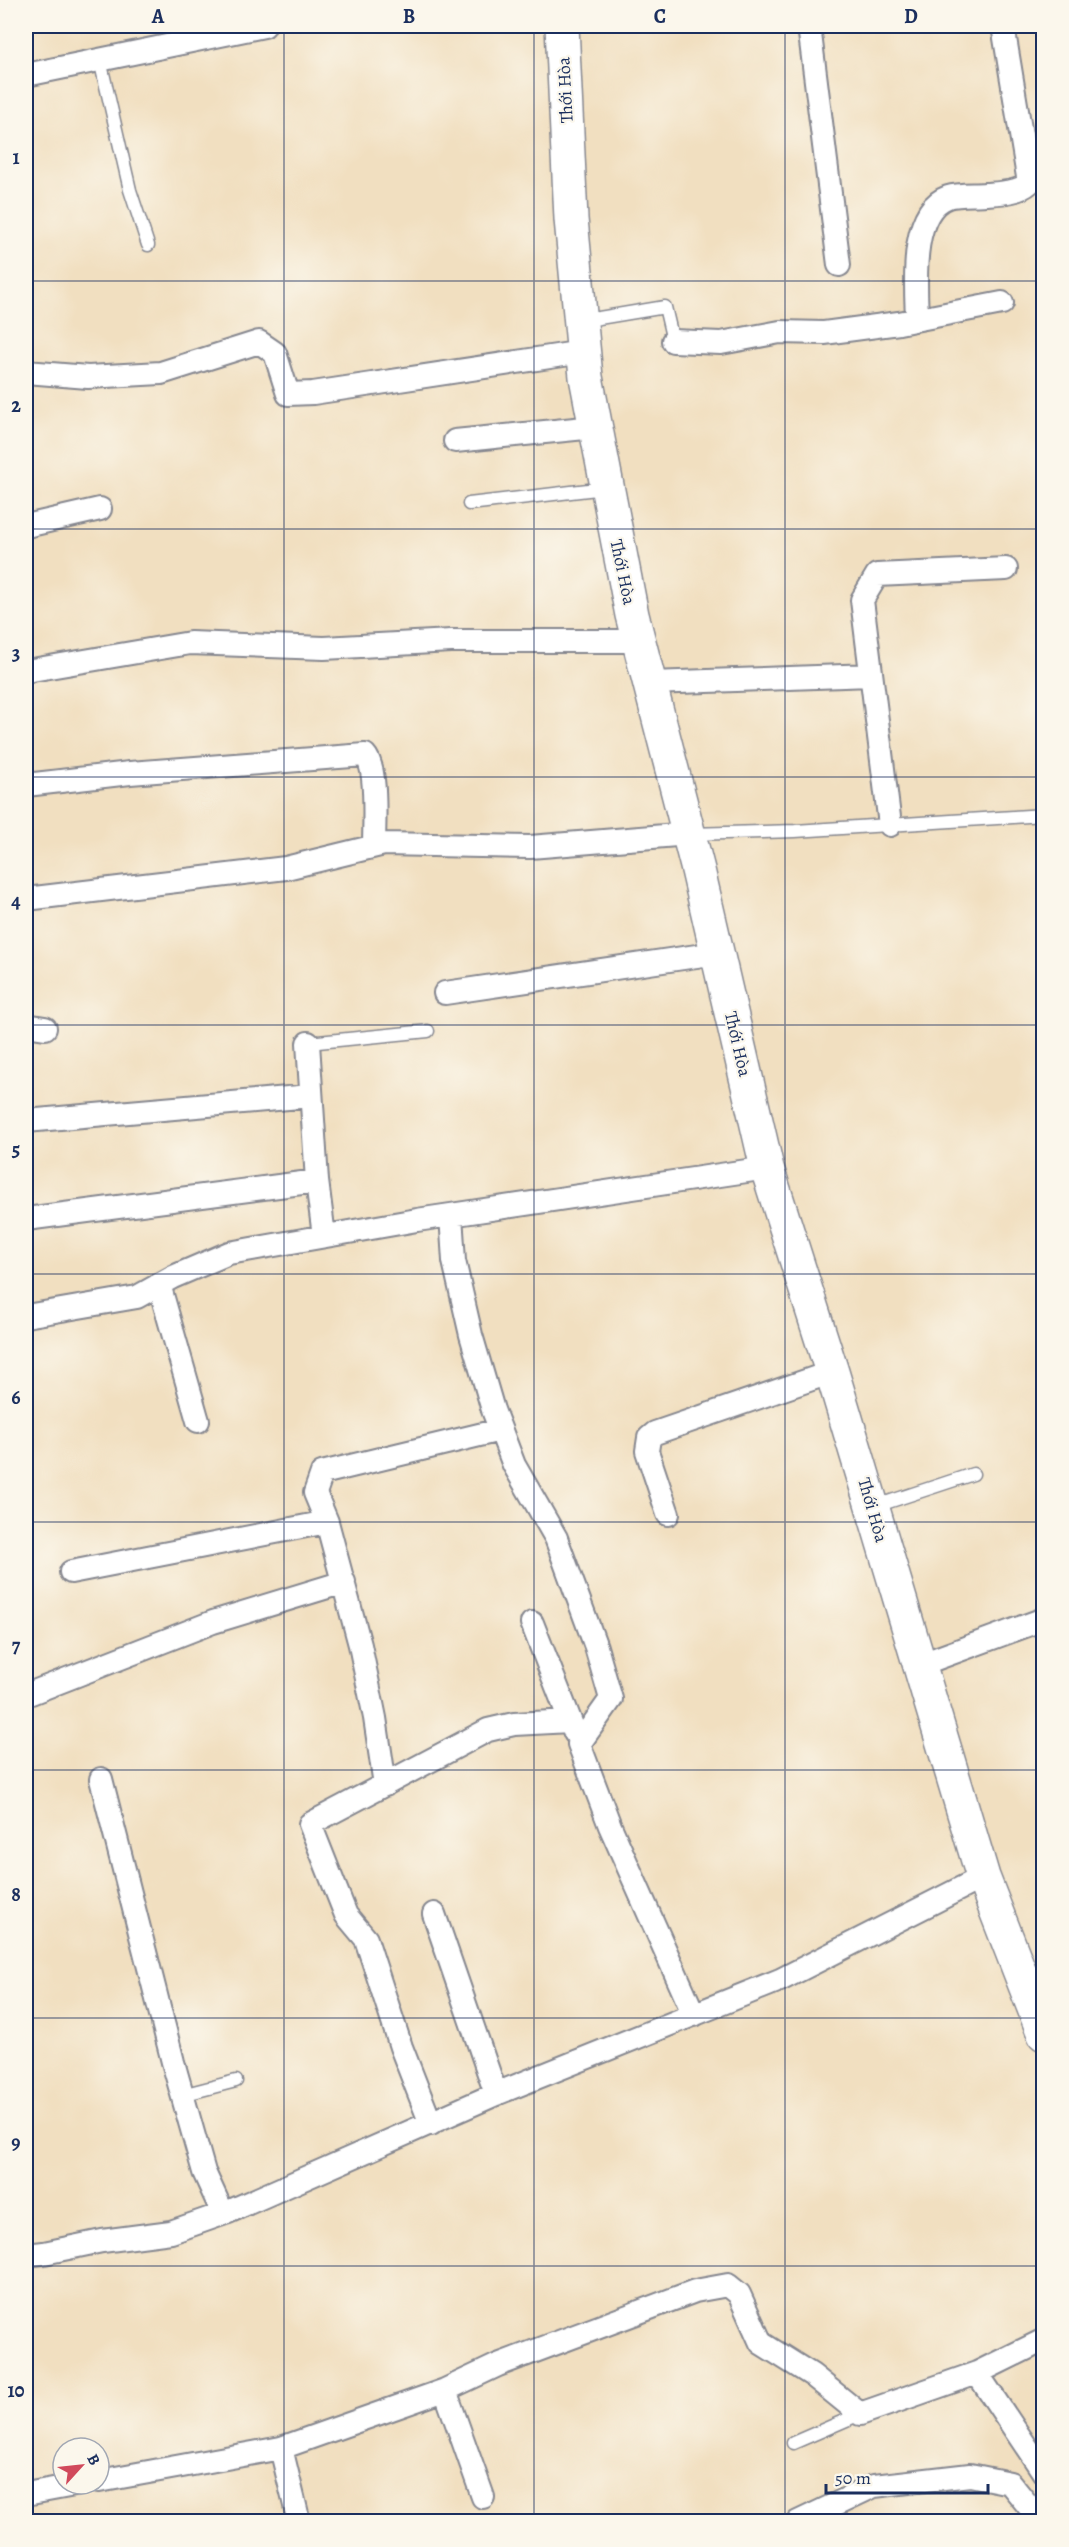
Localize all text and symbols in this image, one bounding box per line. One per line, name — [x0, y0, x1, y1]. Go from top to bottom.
text: A — [151, 3, 165, 30]
text: B — [403, 3, 415, 30]
text: C — [654, 3, 666, 30]
text: D — [904, 3, 918, 30]
street label: Thới Hòa — [551, 56, 579, 124]
text: 1 — [12, 144, 20, 171]
text: 2 — [11, 392, 21, 419]
street label: Thới Hòa — [604, 537, 642, 608]
text: 3 — [12, 640, 20, 667]
text: 4 — [11, 888, 21, 915]
street label: Thới Hòa — [719, 1009, 757, 1080]
text: 5 — [12, 1136, 20, 1163]
text: 6 — [11, 1384, 21, 1411]
street label: Thới Hòa — [852, 1475, 894, 1546]
text: 7 — [12, 1632, 21, 1659]
text: 8 — [11, 1881, 21, 1908]
text: 9 — [11, 2129, 21, 2156]
text: 10 — [7, 2377, 25, 2404]
north arrow — [51, 2436, 111, 2496]
text: B — [81, 2450, 106, 2469]
scale bar — [826, 2457, 988, 2495]
text: 50 m — [835, 2466, 871, 2490]

